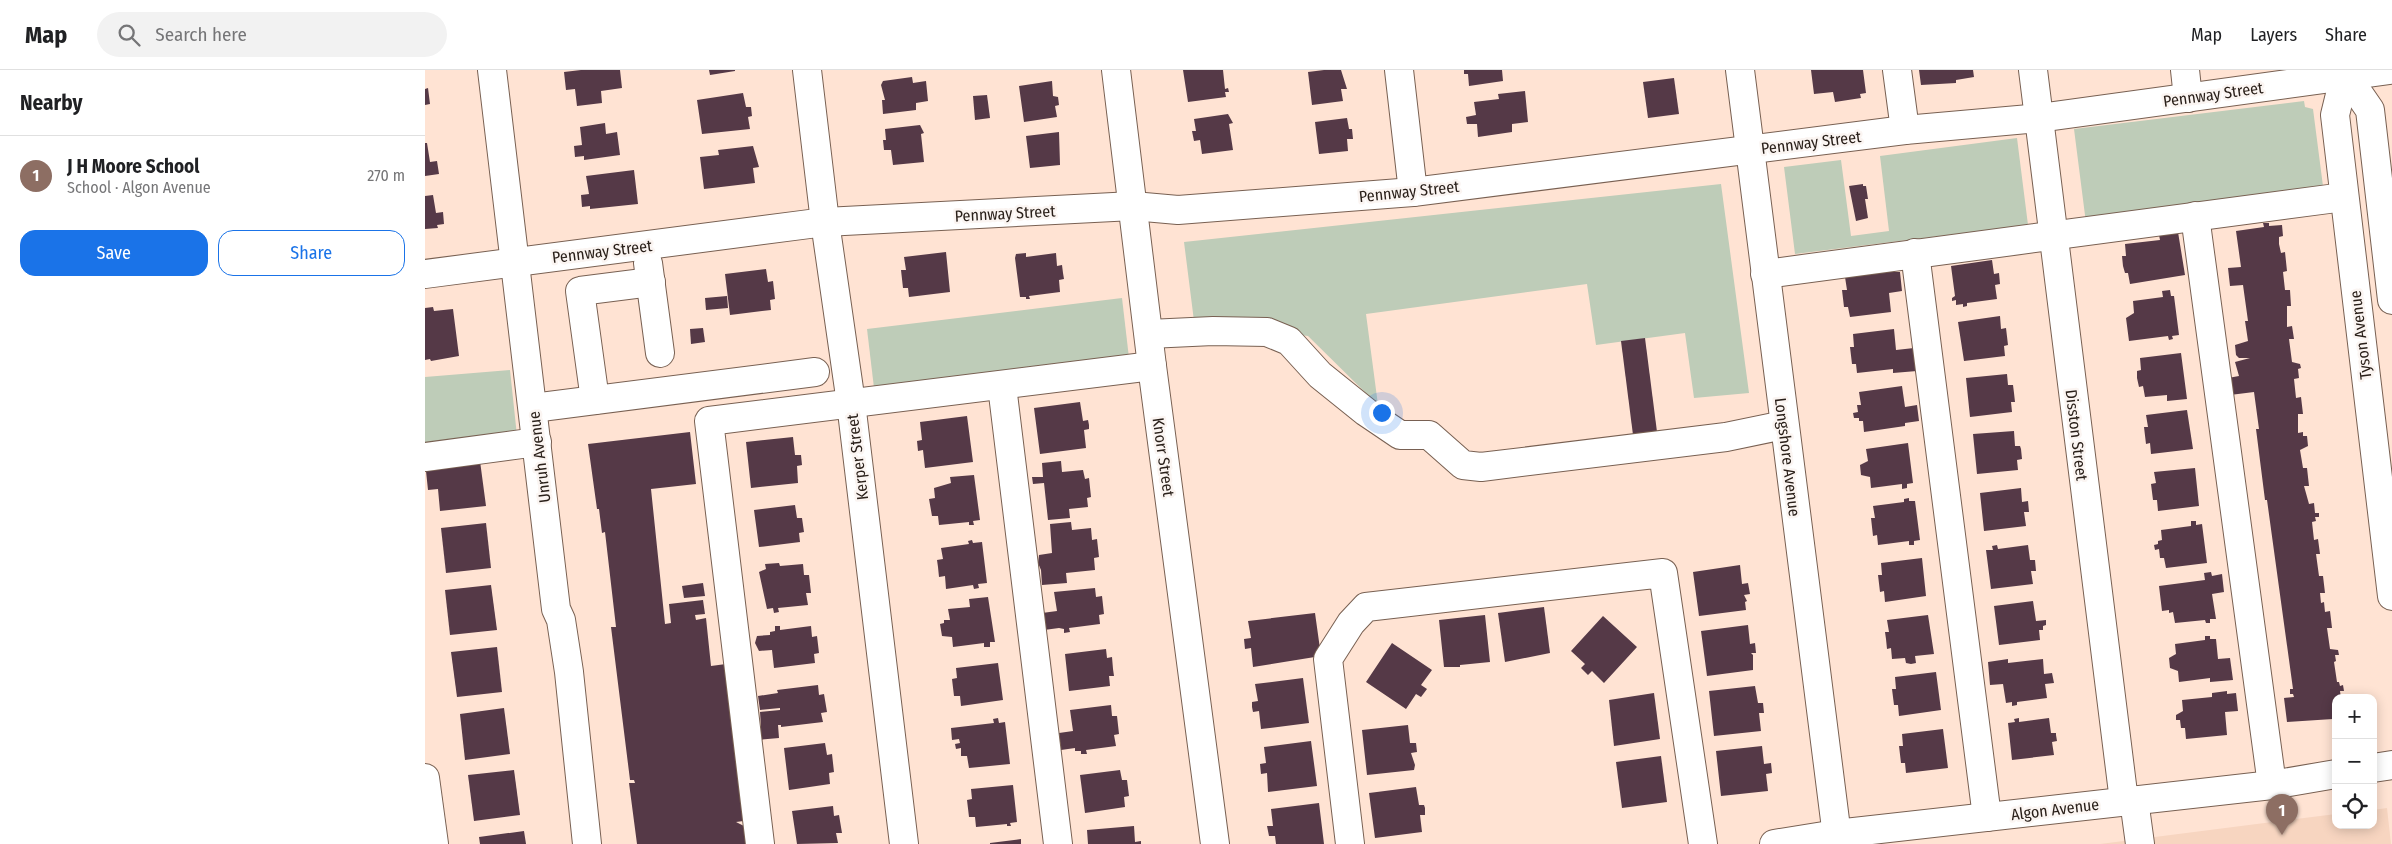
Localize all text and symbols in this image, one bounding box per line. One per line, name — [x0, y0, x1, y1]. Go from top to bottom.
search box — [97, 12, 447, 57]
text: Map — [25, 21, 67, 49]
icon: search — [115, 21, 143, 49]
text: Search here — [155, 23, 247, 46]
text: Map — [2191, 24, 2222, 46]
text: Layers — [2250, 24, 2297, 46]
text: Share — [2325, 24, 2367, 46]
street label: Pennway Street — [2162, 78, 2265, 111]
text: Nearby — [20, 90, 82, 116]
street label: Pennway Street — [1760, 127, 1863, 158]
text: J H Moore School — [67, 155, 199, 178]
text: 1 — [33, 166, 39, 185]
text: 270 m — [367, 166, 405, 185]
street label: Pennway Street — [1358, 177, 1461, 206]
text: School · Algon Avenue — [67, 178, 211, 197]
street label: Pennway Street — [954, 201, 1057, 226]
button: Save — [20, 230, 208, 276]
button: Share — [218, 230, 405, 276]
street label: Pennway Street — [551, 236, 654, 267]
street label: Tyson Avenue — [2346, 289, 2375, 380]
street label: Disston Street — [2061, 388, 2092, 483]
street label: Longshore Avenue — [1771, 397, 1804, 518]
your location — [1369, 400, 1395, 426]
street label: Unruh Avenue — [524, 410, 555, 504]
street label: Kerper Street — [843, 412, 872, 501]
street label: Knorr Street — [1149, 416, 1179, 499]
map controls — [2332, 694, 2377, 829]
button: + — [2332, 694, 2377, 739]
button: − — [2332, 739, 2377, 784]
button: locate — [2332, 784, 2377, 829]
pin: 1 — [2266, 794, 2298, 835]
street label: Algon Avenue — [2010, 795, 2100, 824]

